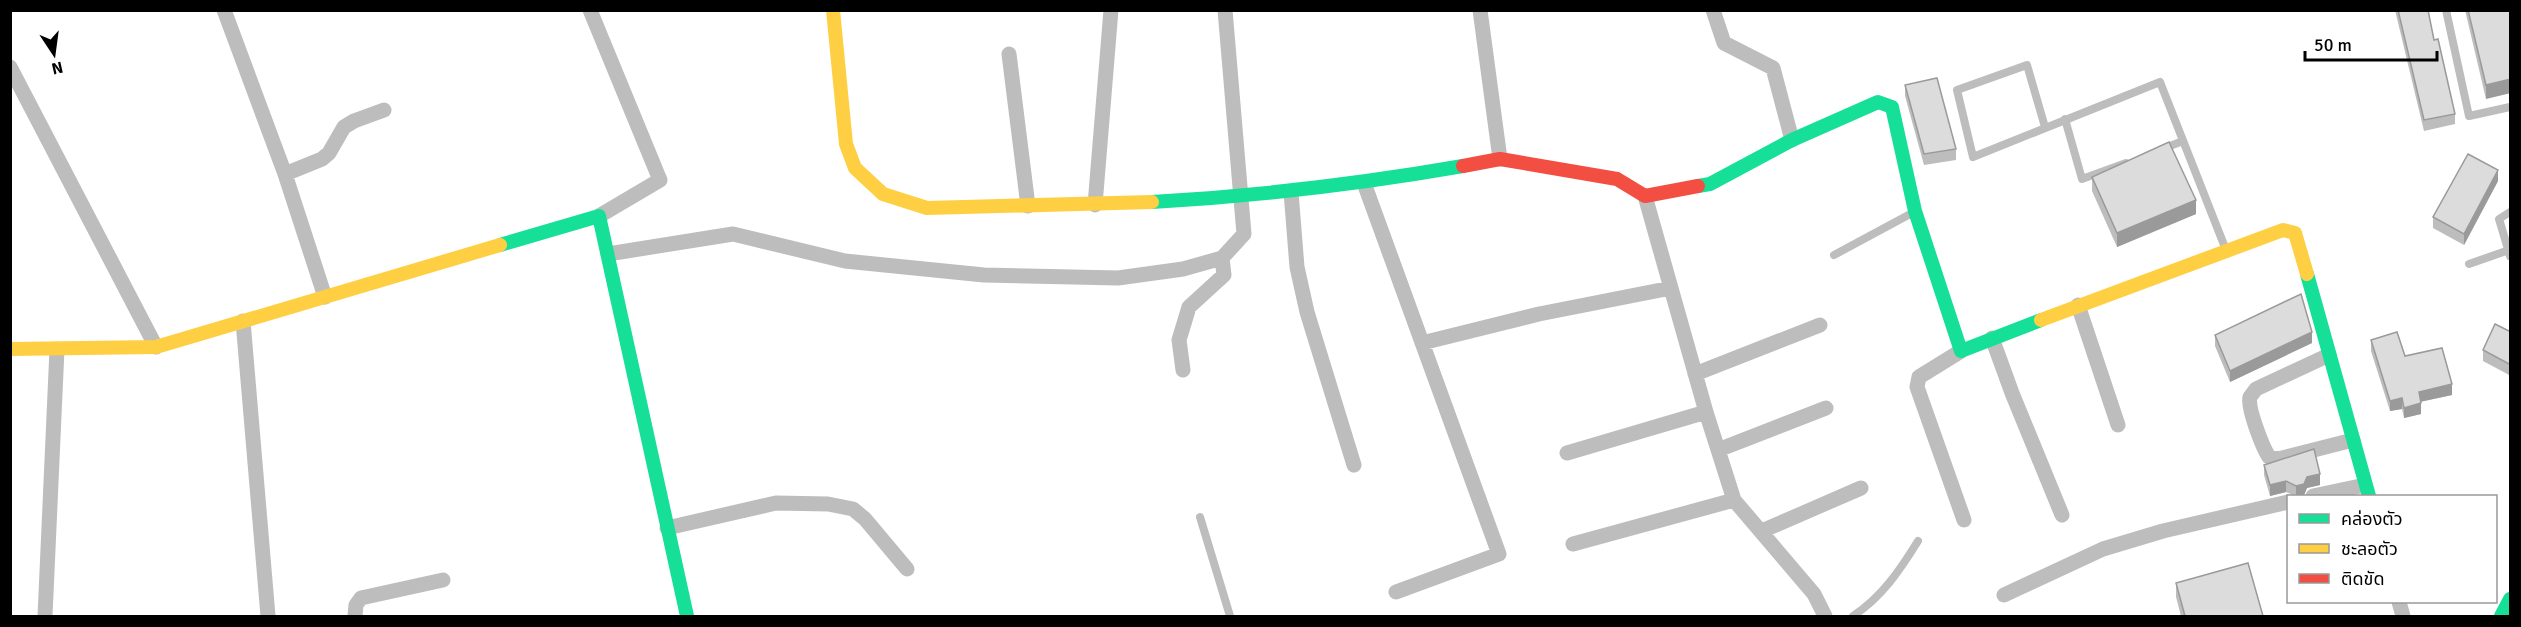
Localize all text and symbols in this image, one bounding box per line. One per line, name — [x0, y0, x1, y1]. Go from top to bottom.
north arrow — [24, 24, 84, 84]
scale bar — [2305, 24, 2437, 62]
text: 50 m — [2314, 34, 2352, 56]
text: N — [49, 57, 65, 79]
legend — [2287, 495, 2497, 603]
text: คล่องตัว — [2341, 508, 2403, 530]
text: ชะลอตัว — [2341, 538, 2398, 560]
text: ติดขัด — [2341, 568, 2384, 590]

